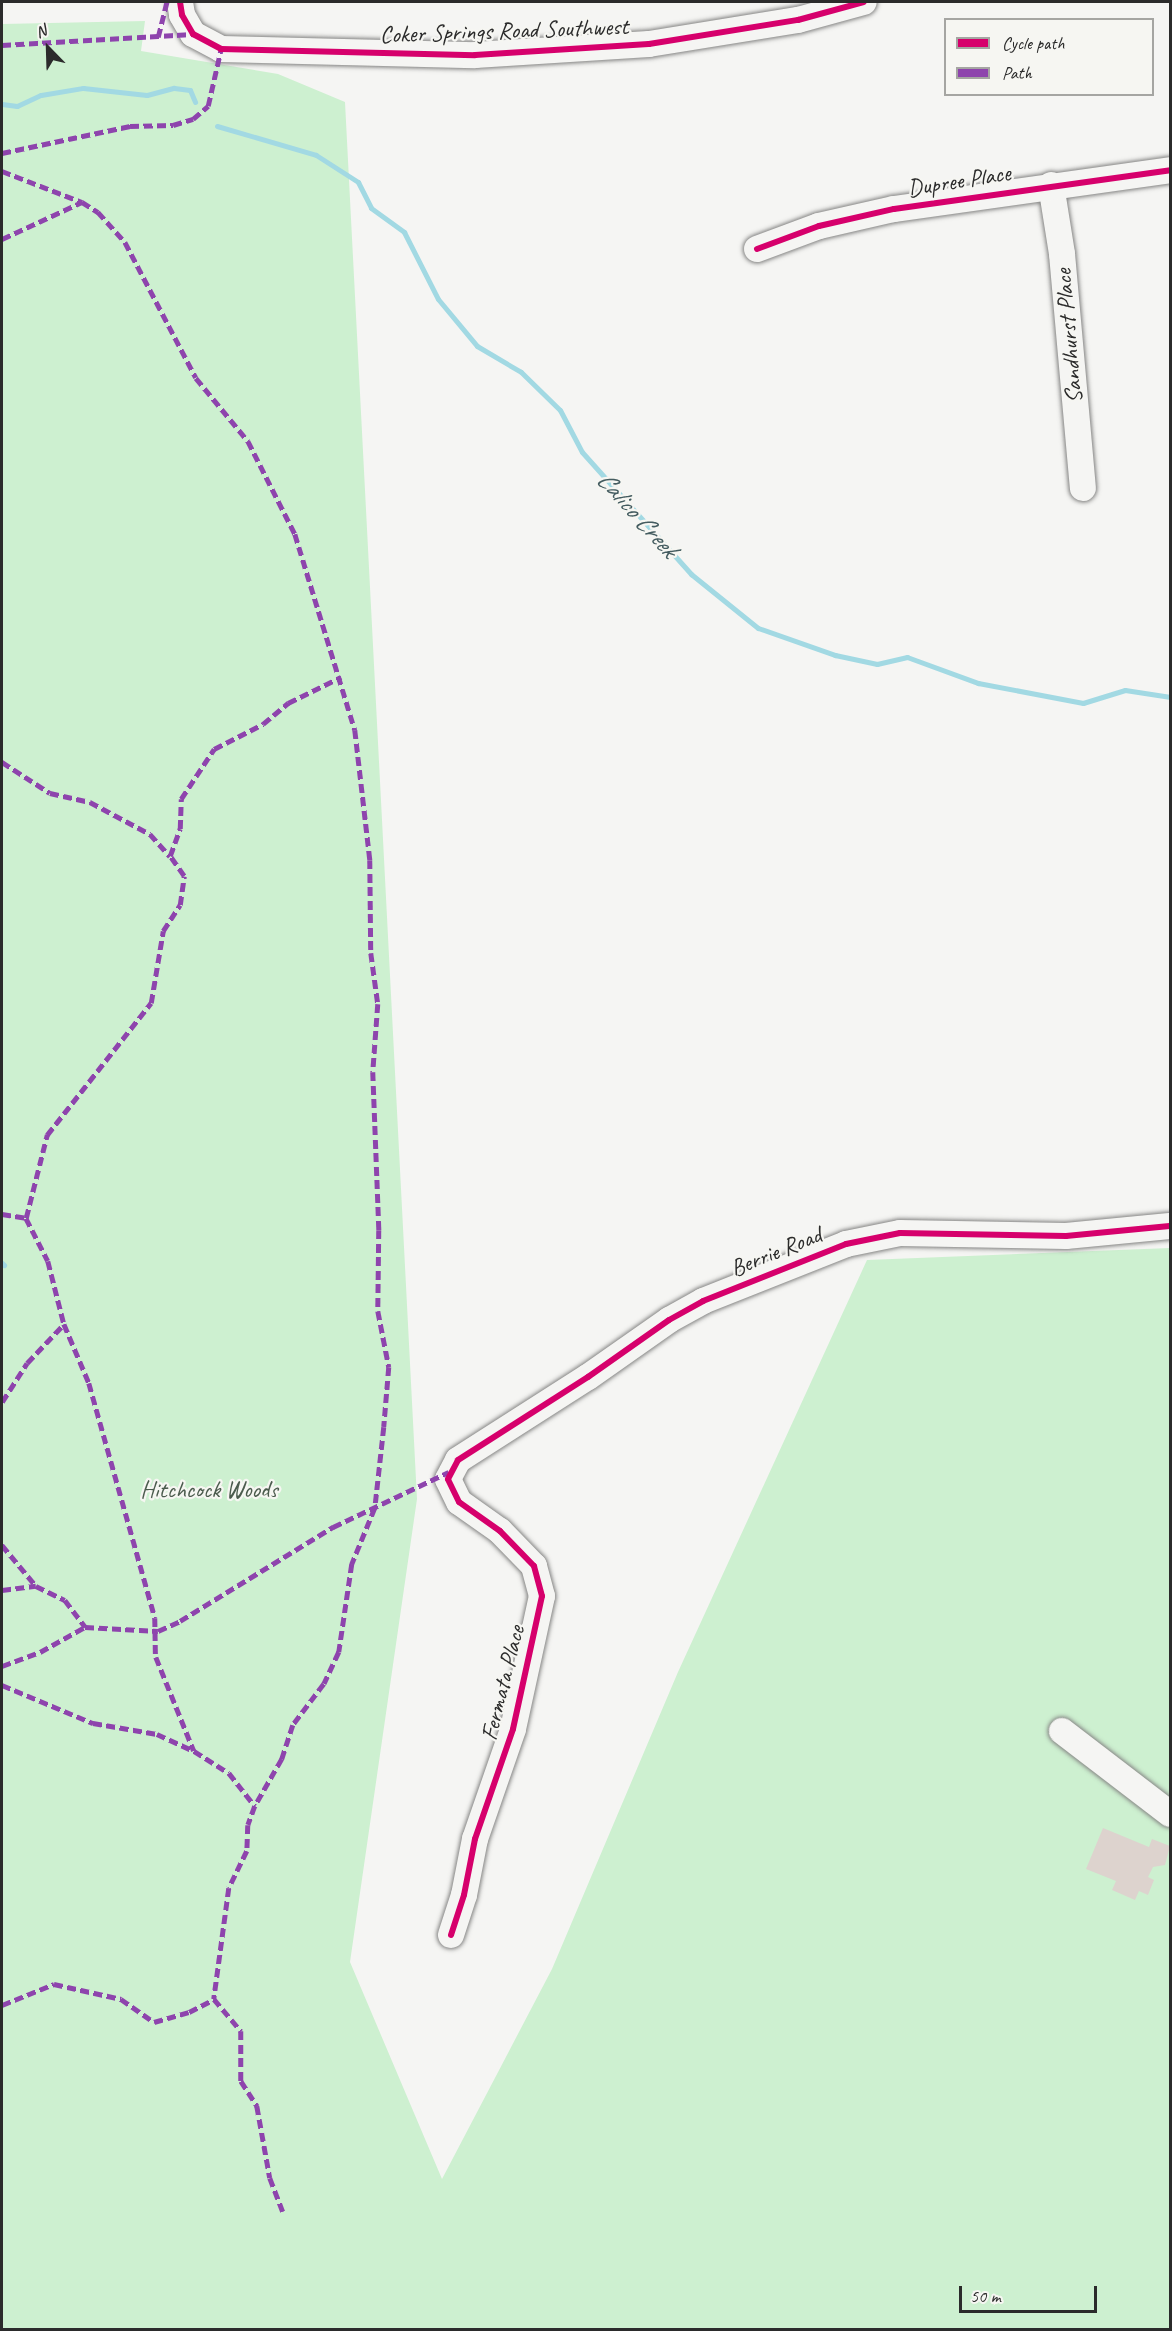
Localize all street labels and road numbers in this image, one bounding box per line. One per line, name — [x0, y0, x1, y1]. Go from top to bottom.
street label: Coker Springs Road Southwest — [380, 12, 628, 50]
street label: Dupree Place — [905, 159, 1013, 203]
street label: Sandhurst Place — [1049, 268, 1089, 404]
street label: Berrie Road — [726, 1221, 826, 1283]
street label: Fermata Place — [475, 1623, 531, 1743]

